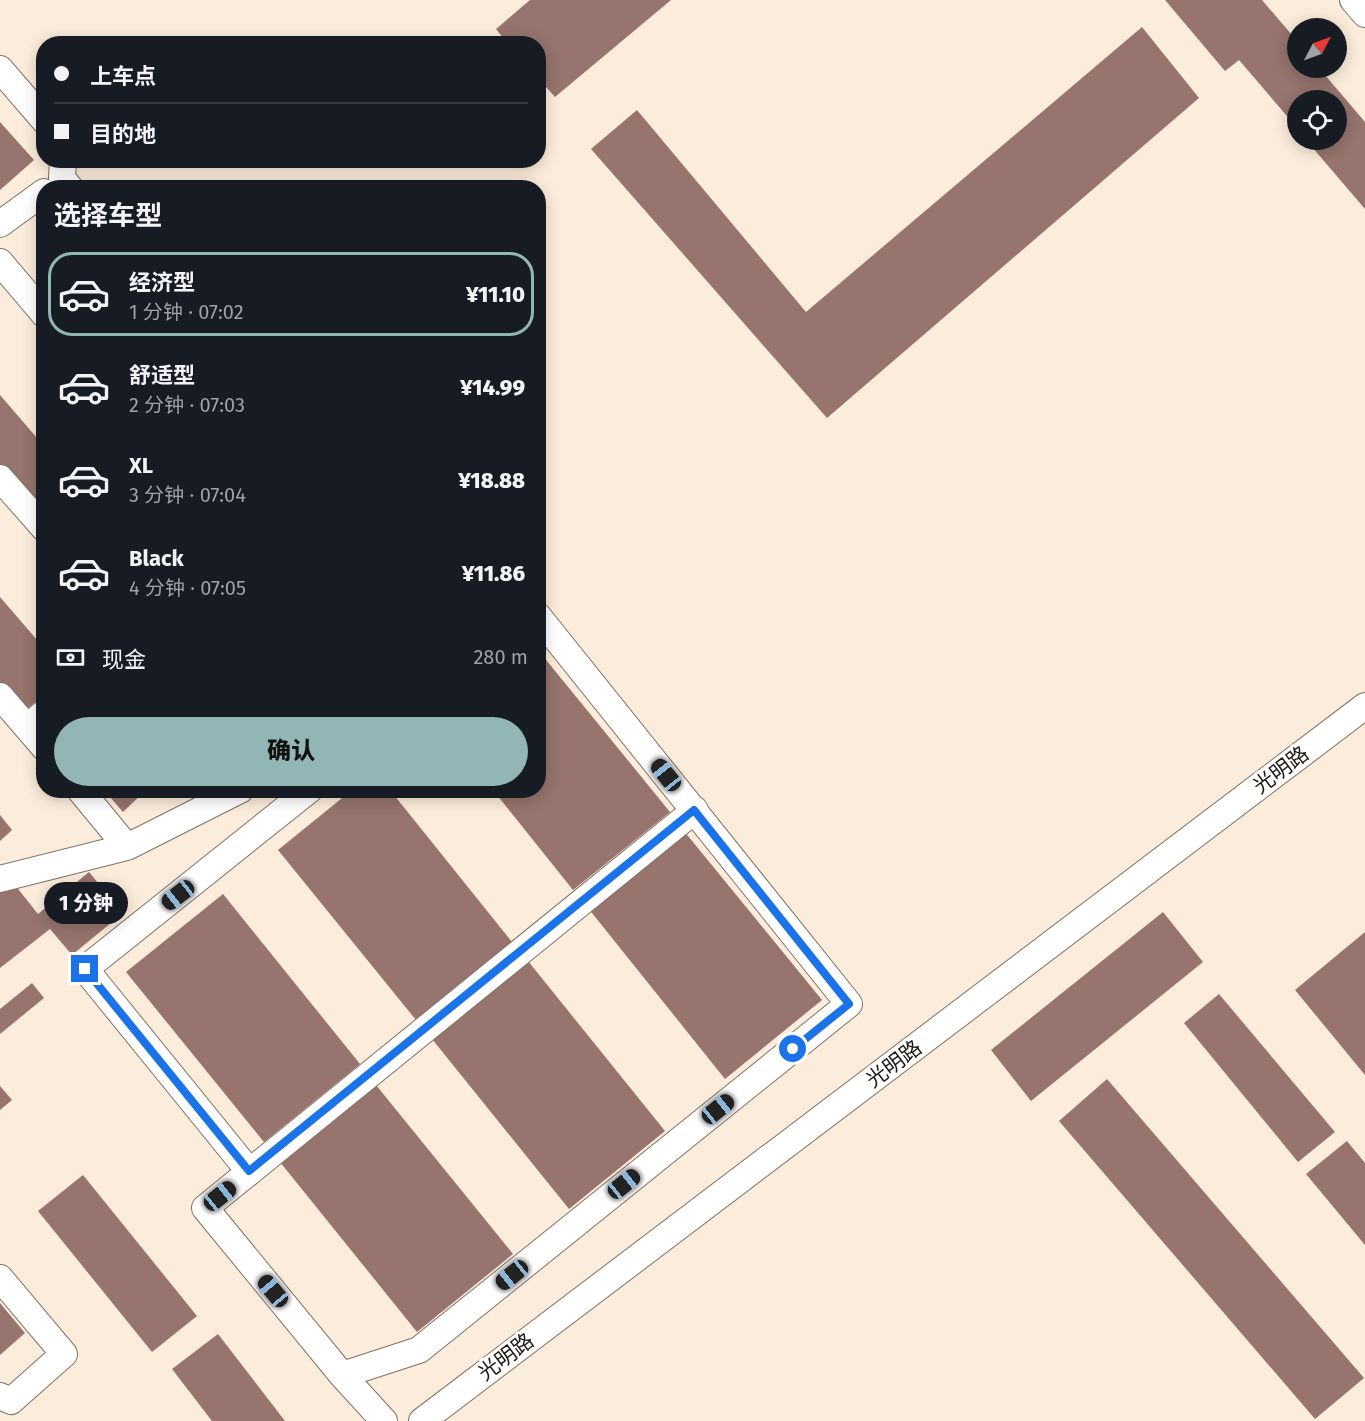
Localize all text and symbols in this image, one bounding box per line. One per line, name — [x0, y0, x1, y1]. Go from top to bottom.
north arrow — [1287, 18, 1347, 78]
map controls — [1287, 18, 1347, 150]
text: 上车点 — [90, 63, 156, 90]
button: locate — [1287, 90, 1347, 150]
text: 目的地 — [90, 121, 156, 148]
text: 选择车型 — [54, 200, 162, 232]
icon: car — [57, 267, 111, 321]
text: 经济型 — [129, 269, 195, 296]
text: ¥11.10 — [466, 281, 525, 308]
text: 1 分钟 · 07:02 — [129, 300, 244, 324]
icon: car — [57, 360, 111, 414]
text: 舒适型 — [129, 362, 195, 389]
text: ¥14.99 — [460, 374, 525, 401]
text: 2 分钟 · 07:03 — [129, 393, 245, 417]
text: XL — [129, 452, 153, 479]
icon: car — [57, 453, 111, 507]
text: ¥18.88 — [458, 467, 525, 494]
text: 3 分钟 · 07:04 — [129, 483, 246, 507]
text: Black — [129, 545, 184, 572]
icon: car — [57, 546, 111, 600]
text: ¥11.86 — [462, 560, 525, 587]
text: 4 分钟 · 07:05 — [129, 576, 246, 600]
icon: cash — [54, 641, 87, 674]
text: 280 m — [473, 645, 528, 669]
text: 现金 — [102, 646, 146, 673]
button: 确认 — [54, 717, 528, 786]
street label: 光明路 — [1248, 741, 1314, 799]
car — [648, 755, 684, 795]
car — [158, 877, 198, 913]
callout: 1 分钟 — [43, 882, 127, 924]
text: 1 分钟 — [59, 891, 113, 915]
route end — [71, 955, 98, 982]
route start — [779, 1035, 806, 1062]
street label: 光明路 — [861, 1035, 927, 1093]
car — [698, 1091, 738, 1127]
car — [604, 1166, 644, 1202]
car — [200, 1178, 240, 1214]
car — [492, 1257, 532, 1293]
car — [255, 1271, 291, 1311]
street label: 光明路 — [473, 1328, 539, 1386]

